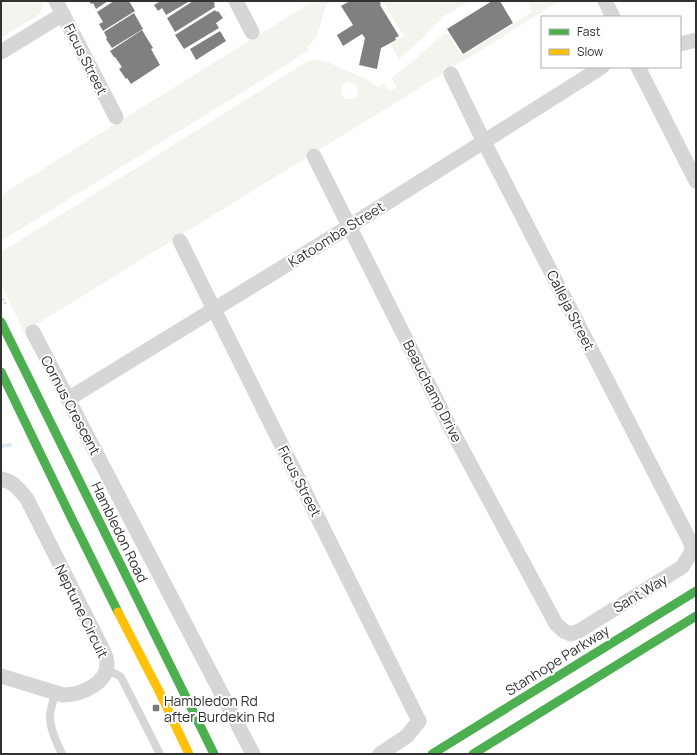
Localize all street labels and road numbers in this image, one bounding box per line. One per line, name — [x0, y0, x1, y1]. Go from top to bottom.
street label: Ficus Street — [60, 20, 112, 98]
street label: Katoomba Street — [284, 197, 388, 271]
street label: Calleja Street — [543, 267, 600, 354]
street label: Beauchamp Drive — [399, 337, 467, 445]
street label: Cornus Crescent — [37, 352, 105, 458]
street label: Ficus Street — [274, 442, 326, 520]
street label: Hambledon Road — [87, 478, 153, 586]
street label: Neptune Circuit — [51, 561, 113, 661]
street label: Sant Way — [609, 569, 671, 617]
street label: Stanhope Parkway — [501, 620, 613, 700]

